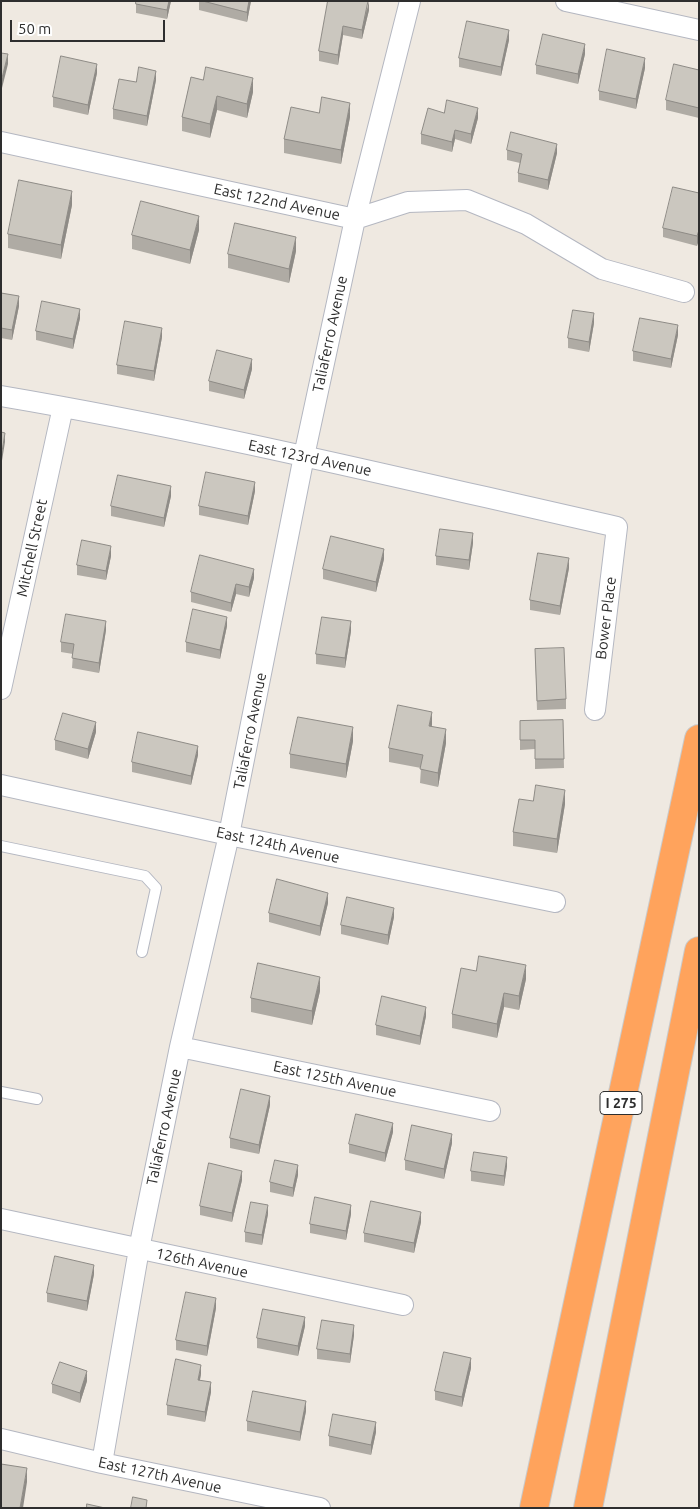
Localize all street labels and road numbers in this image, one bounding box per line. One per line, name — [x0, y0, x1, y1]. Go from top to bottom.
street label: East 122nd Avenue — [212, 180, 342, 224]
street label: Taliaferro Avenue — [309, 274, 351, 394]
street label: East 123rd Avenue — [247, 436, 373, 480]
street label: Mitchell Street — [13, 497, 51, 599]
street label: Bower Place — [592, 576, 620, 660]
street label: Taliaferro Avenue — [230, 671, 270, 791]
street label: East 124th Avenue — [215, 823, 341, 867]
street label: East 125th Avenue — [272, 1057, 398, 1101]
street label: Taliaferro Avenue — [143, 1067, 185, 1187]
road number: I 275 — [600, 1092, 642, 1114]
street label: 126th Avenue — [154, 1244, 250, 1282]
street label: East 127th Avenue — [97, 1453, 223, 1497]

